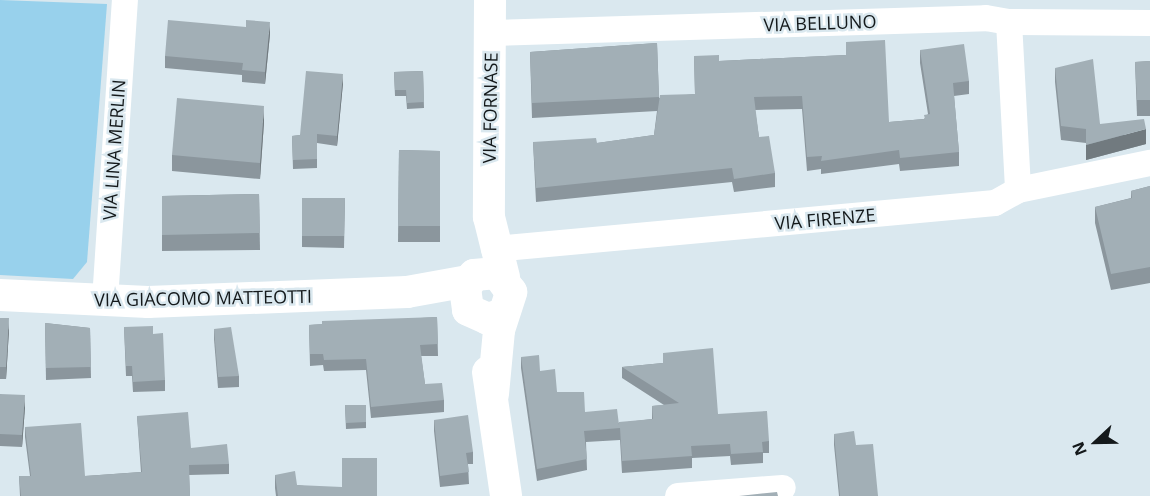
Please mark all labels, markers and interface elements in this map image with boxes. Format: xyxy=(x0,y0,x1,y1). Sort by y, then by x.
street label: VIA BELLUNO xyxy=(763,10,877,36)
street label: VIA FORNASE xyxy=(478,52,502,164)
street label: VIA LINA MERLIN xyxy=(98,79,130,221)
street label: VIA FIRENZE xyxy=(774,204,876,234)
street label: VIA GIACOMO MATTEOTTI xyxy=(94,285,312,311)
north arrow xyxy=(1066,412,1126,472)
text: N xyxy=(1067,439,1092,459)

